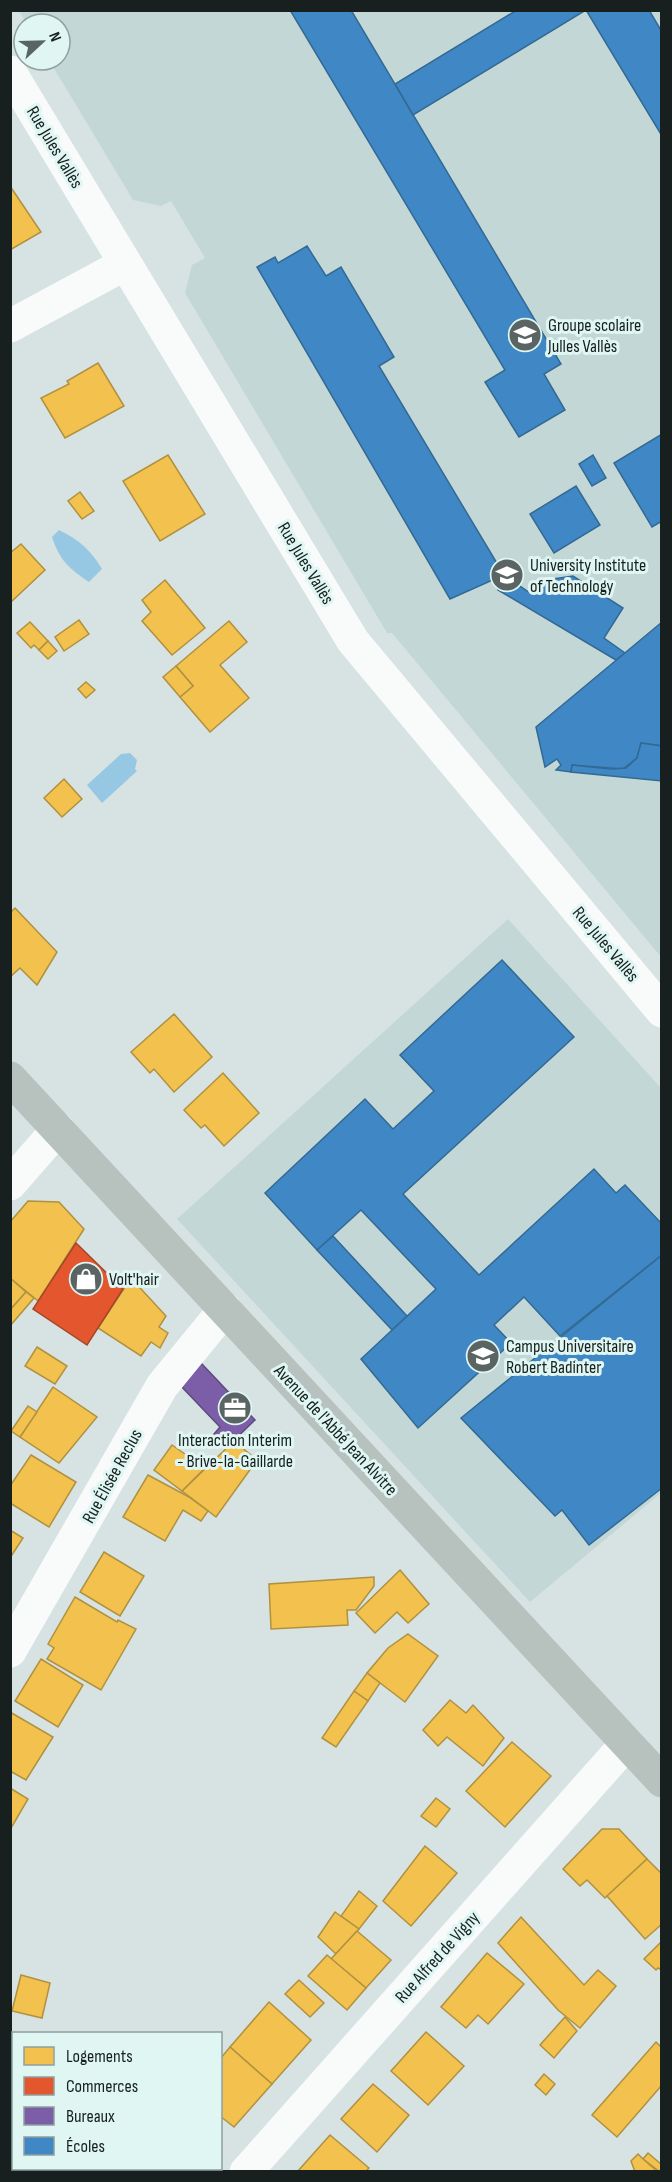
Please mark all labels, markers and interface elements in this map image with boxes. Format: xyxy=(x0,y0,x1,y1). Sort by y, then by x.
north arrow xyxy=(12,12,72,72)
text: N xyxy=(44,29,65,44)
street label: Rue Jules Vallès xyxy=(22,102,87,192)
place label: Groupe scolaire Julles Vallès xyxy=(547,315,641,357)
school or university icon: Groupe scolaire Julles Vallès xyxy=(507,317,543,353)
street label: Rue Jules Vallès xyxy=(273,518,338,608)
place label: University Institute of Technology xyxy=(530,555,646,597)
school or university icon: University Institute of Technology xyxy=(489,557,525,593)
street label: Rue Jules Vallès xyxy=(568,902,643,986)
shop icon: Volt'hair xyxy=(68,1261,104,1297)
place label: Volt'hair xyxy=(109,1269,159,1290)
place label: Campus Universitaire Robert Badinter xyxy=(506,1336,634,1378)
school or university icon: Campus Universitaire Robert Badinter xyxy=(465,1338,501,1374)
street label: Avenue de l'Abbé Jean Alvitre xyxy=(269,1360,402,1500)
office icon: Interaction Interim - Brive-la-Gaillarde xyxy=(217,1390,253,1426)
street label: Rue Élisée Reclus xyxy=(78,1426,147,1527)
place label: Interaction Interim - Brive-la-Gaillarde xyxy=(177,1430,293,1472)
street label: Rue Alfred de Vigny xyxy=(391,1907,484,2007)
legend xyxy=(12,2032,222,2170)
text: Logements xyxy=(66,2046,133,2067)
text: Commerces xyxy=(66,2076,138,2097)
text: Bureaux xyxy=(66,2106,115,2127)
text: Écoles xyxy=(66,2136,105,2157)

